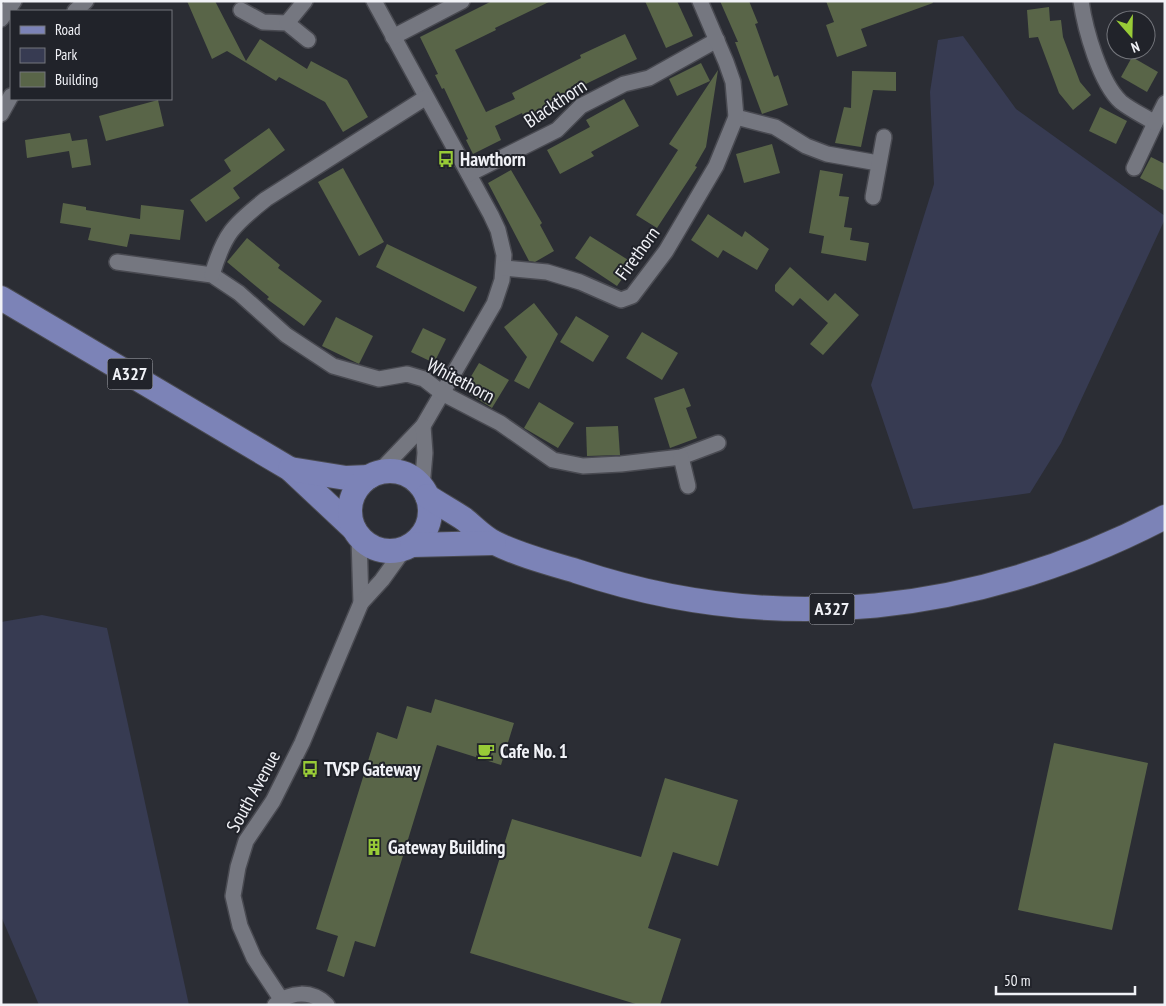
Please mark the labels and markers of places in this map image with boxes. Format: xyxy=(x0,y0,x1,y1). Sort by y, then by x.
place label: Hawthorn xyxy=(460,147,526,171)
bus stop icon: Hawthorn xyxy=(436,149,456,169)
place label: Cafe No. 1 xyxy=(500,739,568,763)
cafe icon: Cafe No. 1 xyxy=(476,741,496,761)
place label: TVSP Gateway xyxy=(324,757,421,781)
bus stop icon: TVSP Gateway xyxy=(300,759,320,779)
place label: Gateway Building xyxy=(388,835,506,859)
building icon: Gateway Building xyxy=(364,837,384,857)

